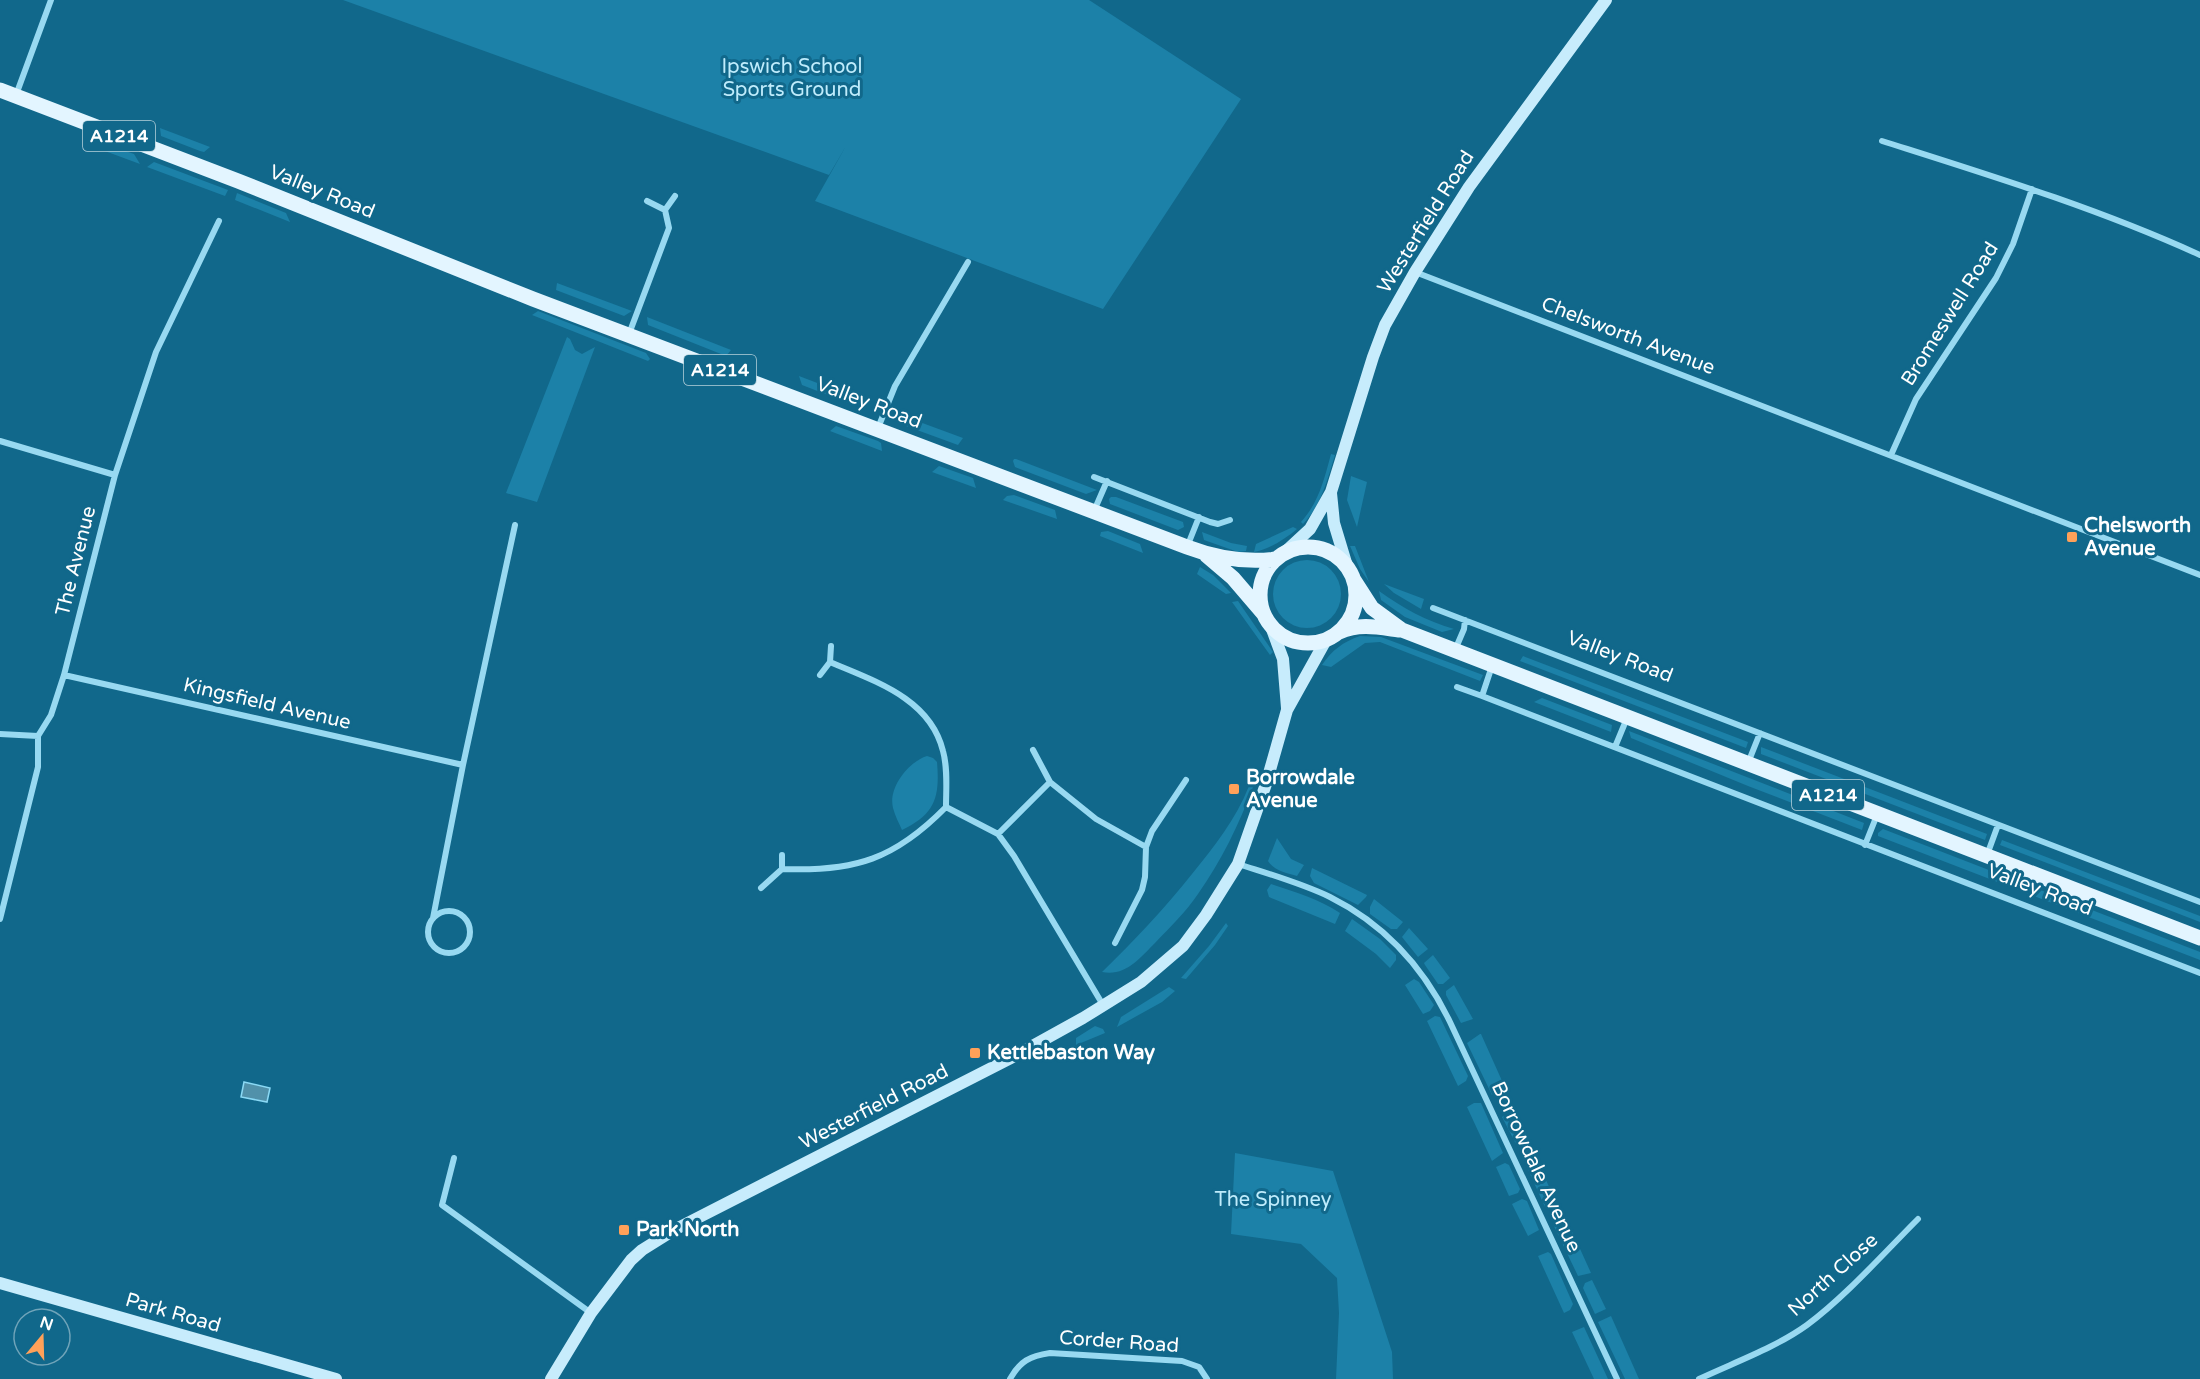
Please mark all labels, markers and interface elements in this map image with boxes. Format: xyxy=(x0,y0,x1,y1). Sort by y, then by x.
park label: Ipswich School Sports Ground xyxy=(722,55,862,102)
road number: A1214 xyxy=(83,121,155,151)
street label: Westerfield Road xyxy=(1372,146,1480,298)
street label: Valley Road xyxy=(266,160,378,224)
street label: Bromeswell Road xyxy=(1896,238,2004,390)
street label: Chelsworth Avenue xyxy=(1538,292,1718,380)
road number: A1214 xyxy=(684,355,756,385)
street label: Valley Road xyxy=(813,372,925,434)
street label: The Avenue xyxy=(51,504,101,618)
place label: Chelsworth Avenue xyxy=(2084,514,2191,561)
marker: Chelsworth Avenue xyxy=(2065,530,2079,544)
street label: Valley Road xyxy=(1564,626,1676,688)
street label: Kingsfield Avenue xyxy=(181,673,353,735)
place label: Borrowdale Avenue xyxy=(1246,766,1355,813)
road number: A1214 xyxy=(1792,780,1864,810)
marker: Borrowdale Avenue xyxy=(1227,782,1241,796)
street label: Valley Road xyxy=(1984,859,2096,921)
place label: Kettlebaston Way xyxy=(987,1041,1155,1065)
marker: Kettlebaston Way xyxy=(968,1046,982,1060)
street label: Westerfield Road xyxy=(796,1059,952,1155)
street label: Borrowdale Avenue xyxy=(1486,1078,1586,1256)
park label: The Spinney xyxy=(1215,1188,1332,1212)
place label: Park North xyxy=(636,1218,739,1242)
marker: Park North xyxy=(617,1223,631,1237)
street label: North Close xyxy=(1783,1228,1883,1322)
street label: Park Road xyxy=(123,1288,223,1338)
north arrow xyxy=(12,1307,72,1367)
text: N xyxy=(37,1312,56,1335)
street label: Corder Road xyxy=(1058,1326,1180,1358)

